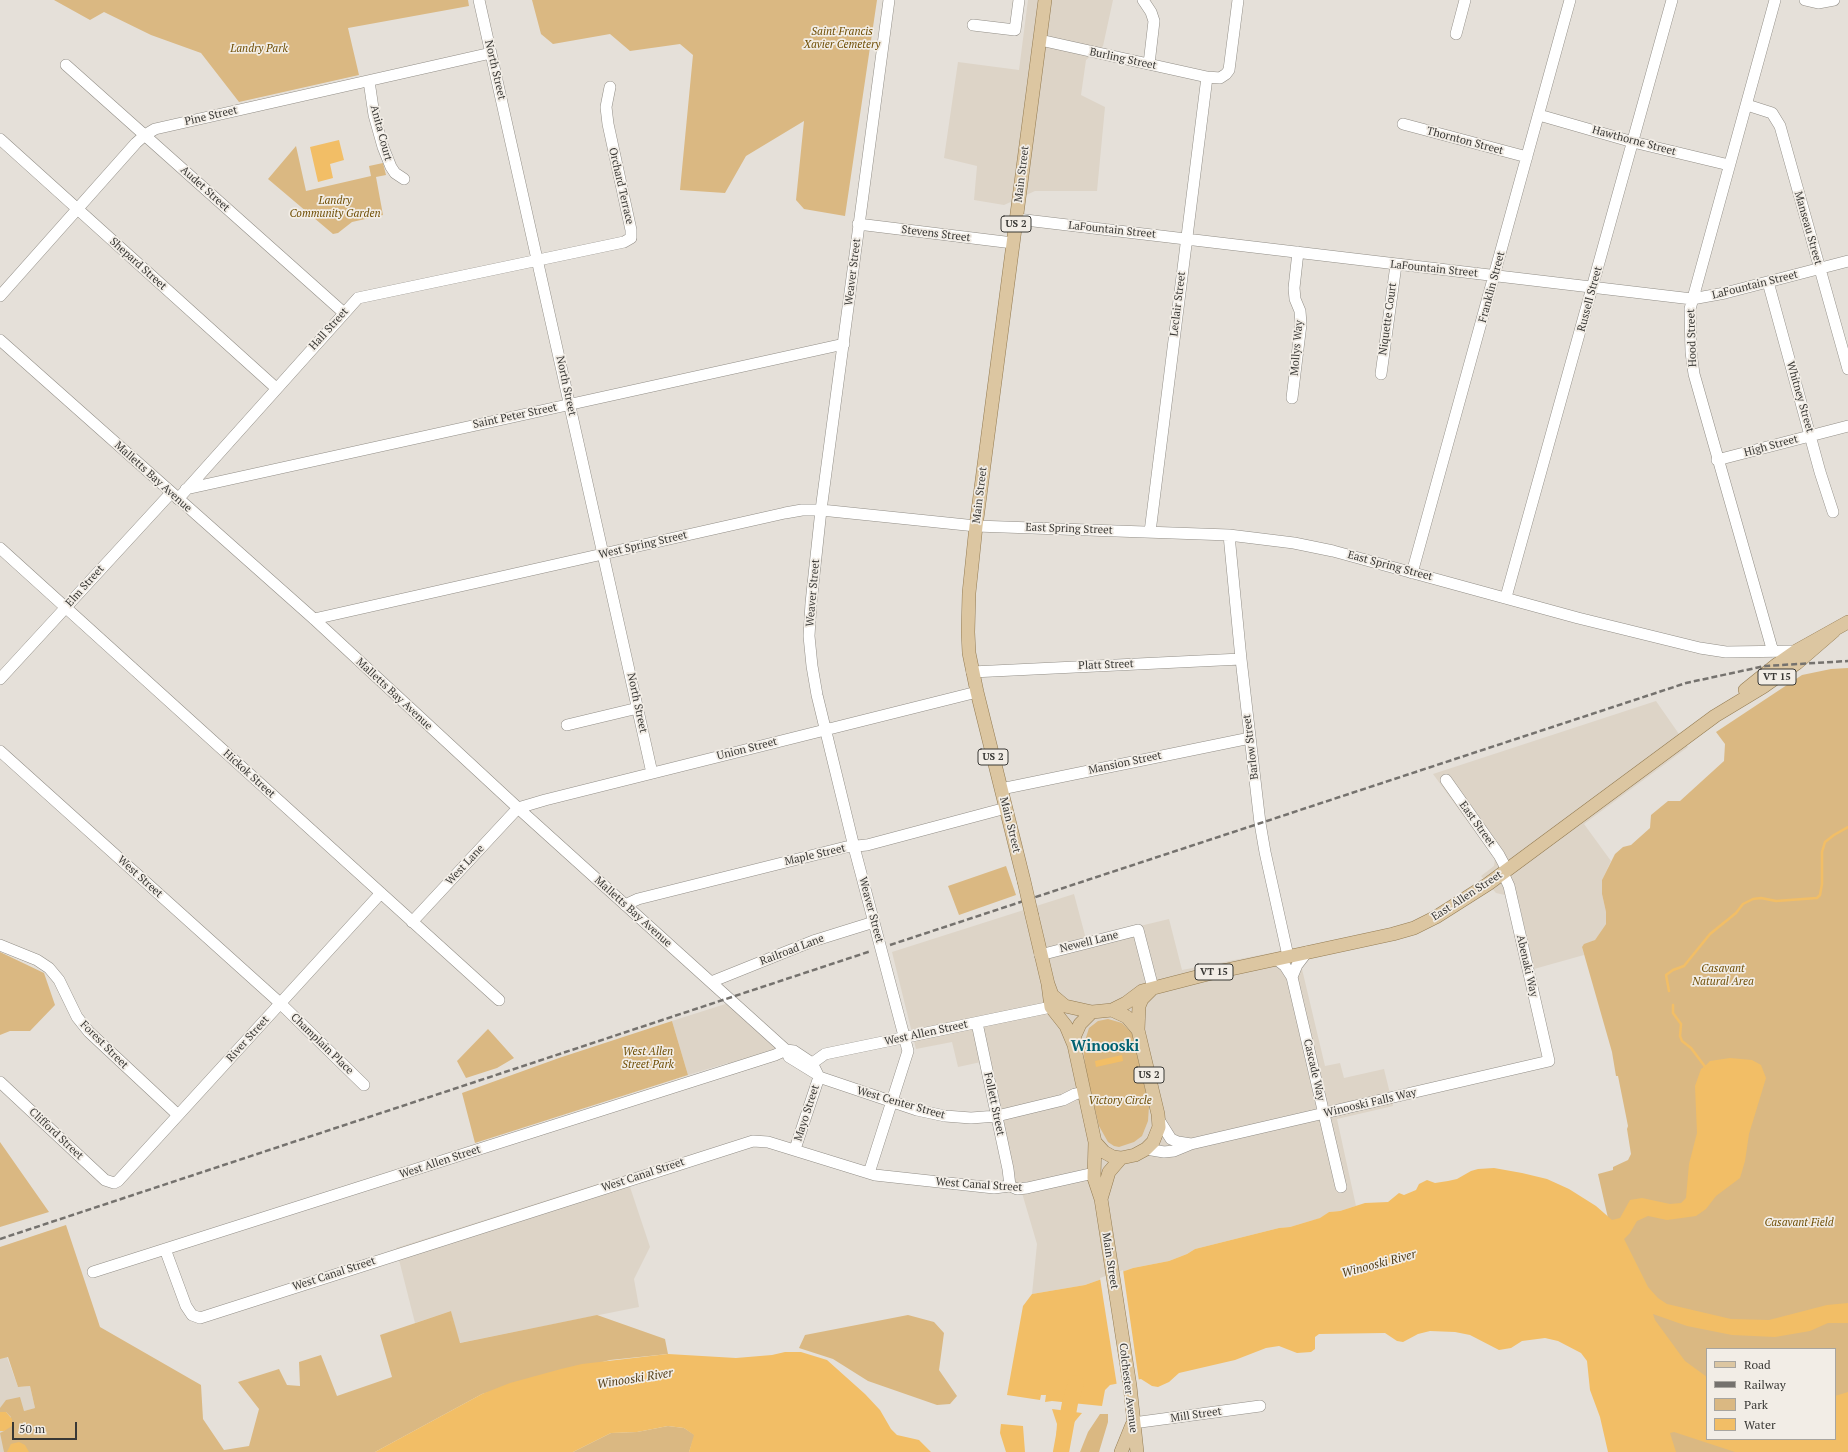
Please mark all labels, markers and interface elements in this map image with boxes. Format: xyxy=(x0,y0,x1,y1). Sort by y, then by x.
park label: Saint Francis Xavier Cemetery xyxy=(804,25,880,51)
street label: North Street xyxy=(482,39,508,101)
park label: Landry Park xyxy=(230,42,288,56)
street label: Burling Street xyxy=(1088,45,1158,73)
street label: Pine Street xyxy=(183,104,239,128)
street label: Anita Court xyxy=(367,104,395,162)
street label: Hawthorne Street xyxy=(1591,123,1677,159)
street label: Thornton Street xyxy=(1425,124,1505,158)
street label: Main Street xyxy=(1012,145,1032,203)
street label: Orchard Terrace xyxy=(606,146,636,226)
street label: Audet Street xyxy=(178,163,232,215)
street label: Manseau Street xyxy=(1791,190,1825,266)
park label: Landry Community Garden xyxy=(289,194,381,220)
road number: US 2 xyxy=(1001,216,1031,232)
street label: LaFountain Street xyxy=(1068,219,1156,241)
street label: Stevens Street xyxy=(901,223,971,245)
street label: Shepard Street xyxy=(107,235,169,293)
street label: Weaver Street xyxy=(842,238,864,306)
street label: Franklin Street xyxy=(1476,250,1508,324)
street label: LaFountain Street xyxy=(1390,258,1478,280)
street label: Russell Street xyxy=(1575,265,1605,333)
street label: LaFountain Street xyxy=(1711,268,1799,302)
street label: Leclair Street xyxy=(1167,271,1189,337)
street label: Niquette Court xyxy=(1376,282,1400,356)
street label: Hall Street xyxy=(307,305,351,353)
street label: Hood Street xyxy=(1684,309,1700,367)
street label: Mollys Way xyxy=(1288,320,1306,376)
street label: North Street xyxy=(553,355,579,417)
street label: Whitney Street xyxy=(1784,360,1816,434)
street label: Saint Peter Street xyxy=(472,401,558,431)
street label: High Street xyxy=(1742,432,1800,460)
street label: Malletts Bay Avenue xyxy=(112,439,194,515)
street label: Main Street xyxy=(970,466,990,524)
street label: East Spring Street xyxy=(1025,521,1113,537)
street label: West Spring Street xyxy=(597,528,689,562)
street label: East Spring Street xyxy=(1346,548,1434,584)
street label: Weaver Street xyxy=(803,559,823,627)
street label: Elm Street xyxy=(63,563,107,609)
street label: Malletts Bay Avenue xyxy=(353,655,435,733)
street label: Platt Street xyxy=(1078,657,1134,673)
road number: VT 15 xyxy=(1758,669,1796,685)
street label: North Street xyxy=(624,672,650,734)
street label: Barlow Street xyxy=(1240,714,1262,780)
street label: Union Street xyxy=(715,735,779,763)
street label: Hickok Street xyxy=(220,747,278,801)
road number: US 2 xyxy=(978,749,1008,765)
street label: Mansion Street xyxy=(1087,749,1163,777)
street label: Main Street xyxy=(997,796,1023,854)
street label: East Street xyxy=(1456,799,1498,849)
street label: West Lane xyxy=(443,842,487,888)
street label: Maple Street xyxy=(783,842,847,868)
street label: West Street xyxy=(115,853,165,901)
street label: East Allen Street xyxy=(1429,868,1505,924)
street label: Malletts Bay Avenue xyxy=(592,874,674,950)
street label: Weaver Street xyxy=(856,876,886,944)
street label: Newell Lane xyxy=(1058,928,1120,956)
street label: Railroad Lane xyxy=(758,932,826,968)
street label: Abenaki Way xyxy=(1513,934,1541,998)
park label: Casavant Natural Area xyxy=(1692,962,1754,988)
road number: VT 15 xyxy=(1195,964,1233,980)
street label: Champlain Place xyxy=(288,1011,356,1077)
street label: River Street xyxy=(224,1013,272,1065)
street label: Forest Street xyxy=(77,1018,131,1072)
street label: West Allen Street xyxy=(883,1018,969,1048)
district label: Winooski xyxy=(1071,1038,1139,1056)
street label: Cascade Way xyxy=(1300,1038,1328,1102)
park label: West Allen Street Park xyxy=(622,1045,674,1071)
road number: US 2 xyxy=(1134,1067,1164,1083)
street label: Follett Street xyxy=(981,1071,1007,1137)
street label: Mayo Street xyxy=(792,1083,822,1143)
street label: West Center Street xyxy=(855,1084,947,1122)
street label: Winooski Falls Way xyxy=(1322,1086,1418,1120)
park label: Victory Circle xyxy=(1088,1094,1152,1108)
street label: Clifford Street xyxy=(26,1105,86,1163)
street label: West Allen Street xyxy=(398,1143,482,1181)
street label: West Canal Street xyxy=(600,1155,686,1195)
street label: West Canal Street xyxy=(935,1175,1023,1195)
park label: Casavant Field xyxy=(1764,1216,1834,1230)
street label: Main Street xyxy=(1099,1232,1121,1290)
water label: Winooski River xyxy=(1340,1247,1418,1281)
street label: West Canal Street xyxy=(291,1254,377,1294)
street label: Colchester Avenue xyxy=(1116,1342,1140,1434)
legend xyxy=(1706,1348,1836,1440)
text: Road xyxy=(1744,1357,1771,1372)
water label: Winooski River xyxy=(596,1366,674,1392)
text: Railway xyxy=(1744,1377,1786,1392)
text: Park xyxy=(1744,1397,1768,1412)
street label: Mill Street xyxy=(1170,1405,1222,1425)
scale bar xyxy=(14,1414,79,1440)
text: Water xyxy=(1744,1417,1776,1432)
text: 50 m xyxy=(19,1421,45,1436)

